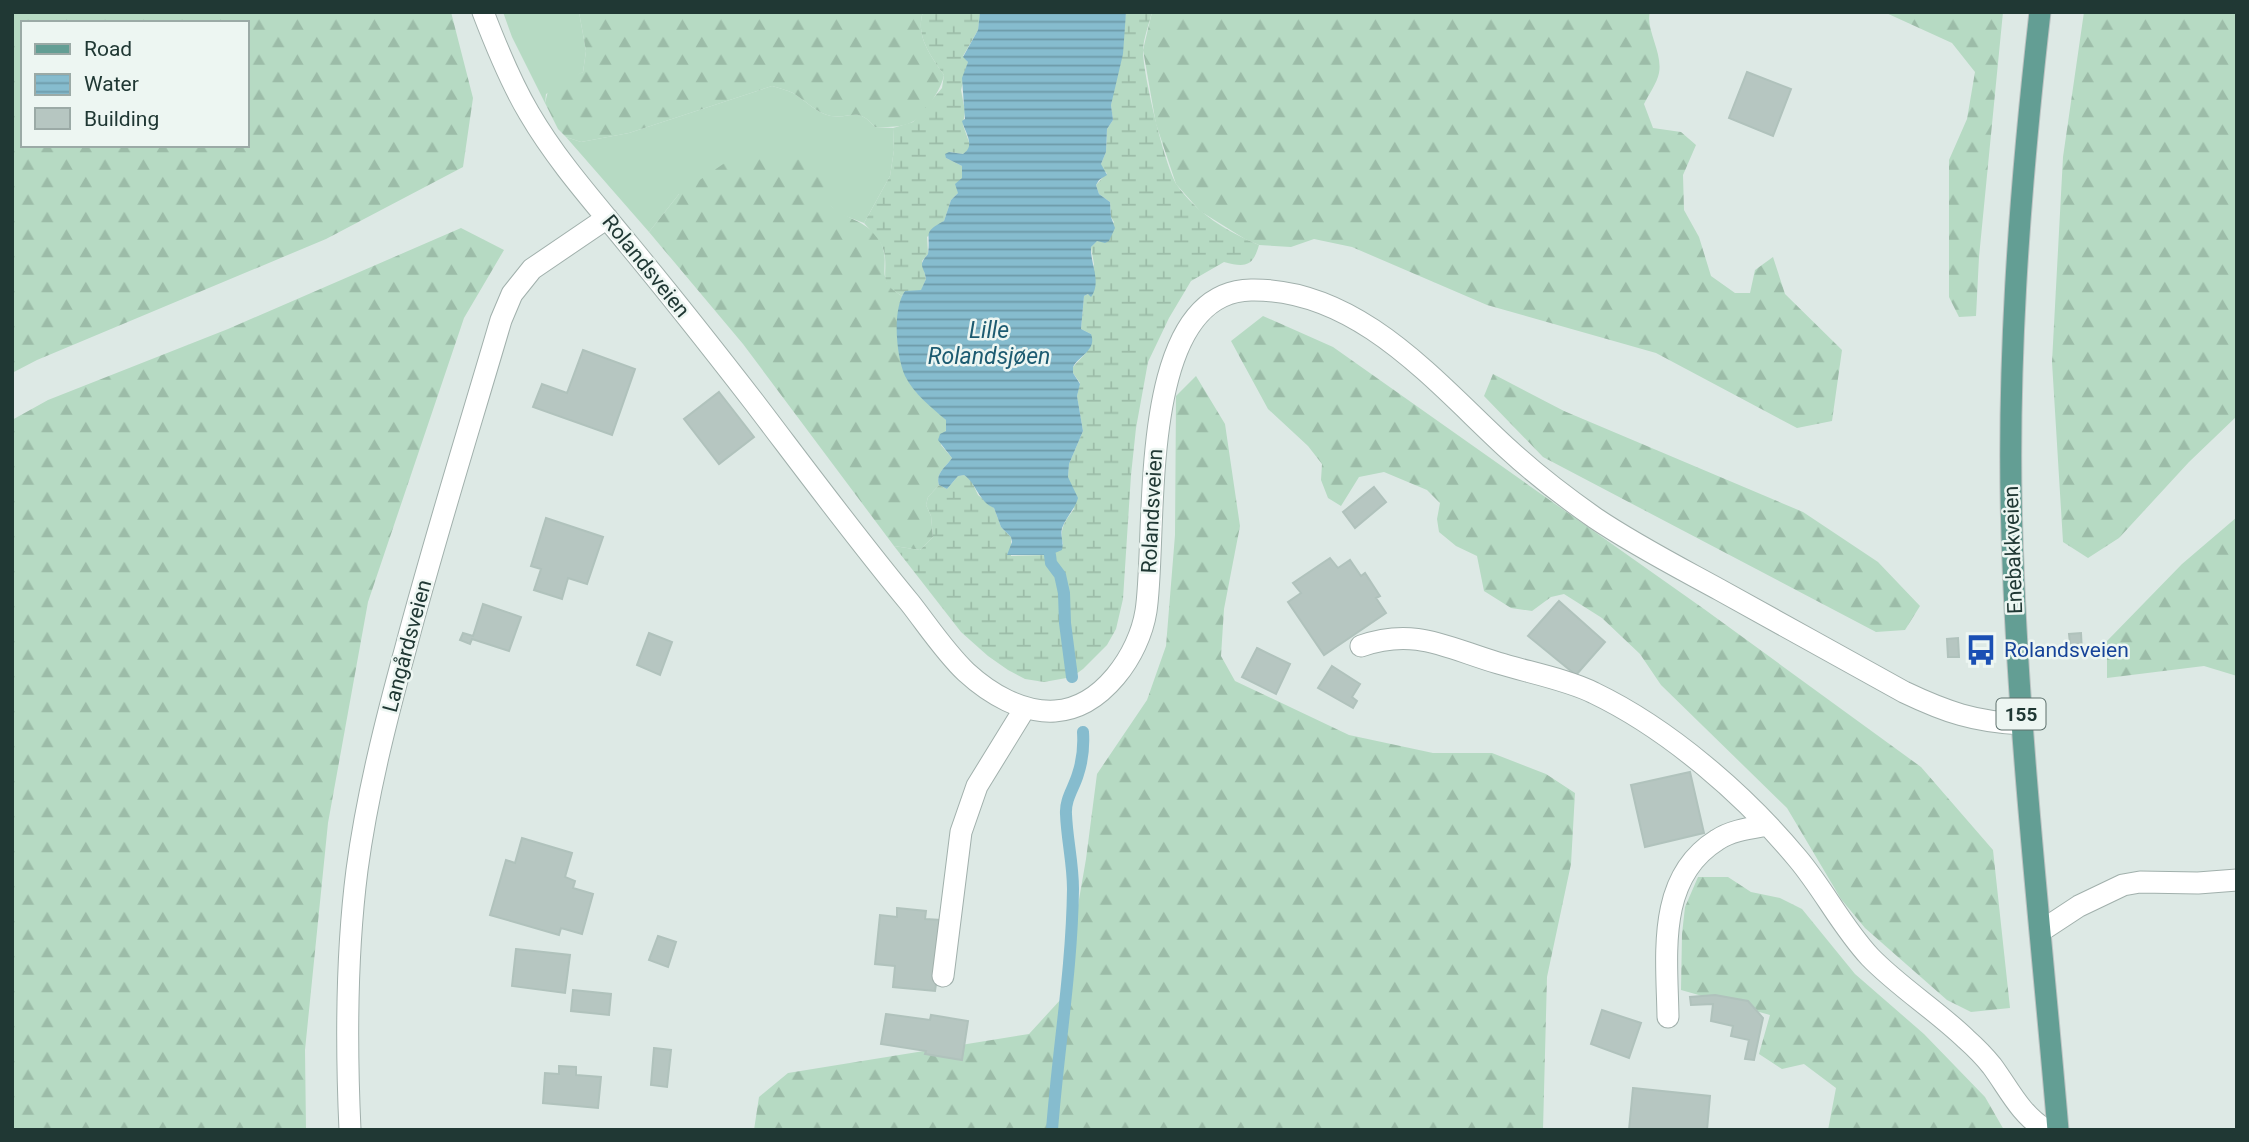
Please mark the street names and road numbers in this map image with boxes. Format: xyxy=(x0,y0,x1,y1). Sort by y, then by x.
street label: Rolandsveien xyxy=(597,210,695,322)
street label: Rolandsveien xyxy=(1137,448,1167,574)
street label: Enebakkveien xyxy=(1999,486,2027,614)
street label: Langårdsveien xyxy=(378,577,436,715)
road number: 155 xyxy=(1996,698,2046,730)

